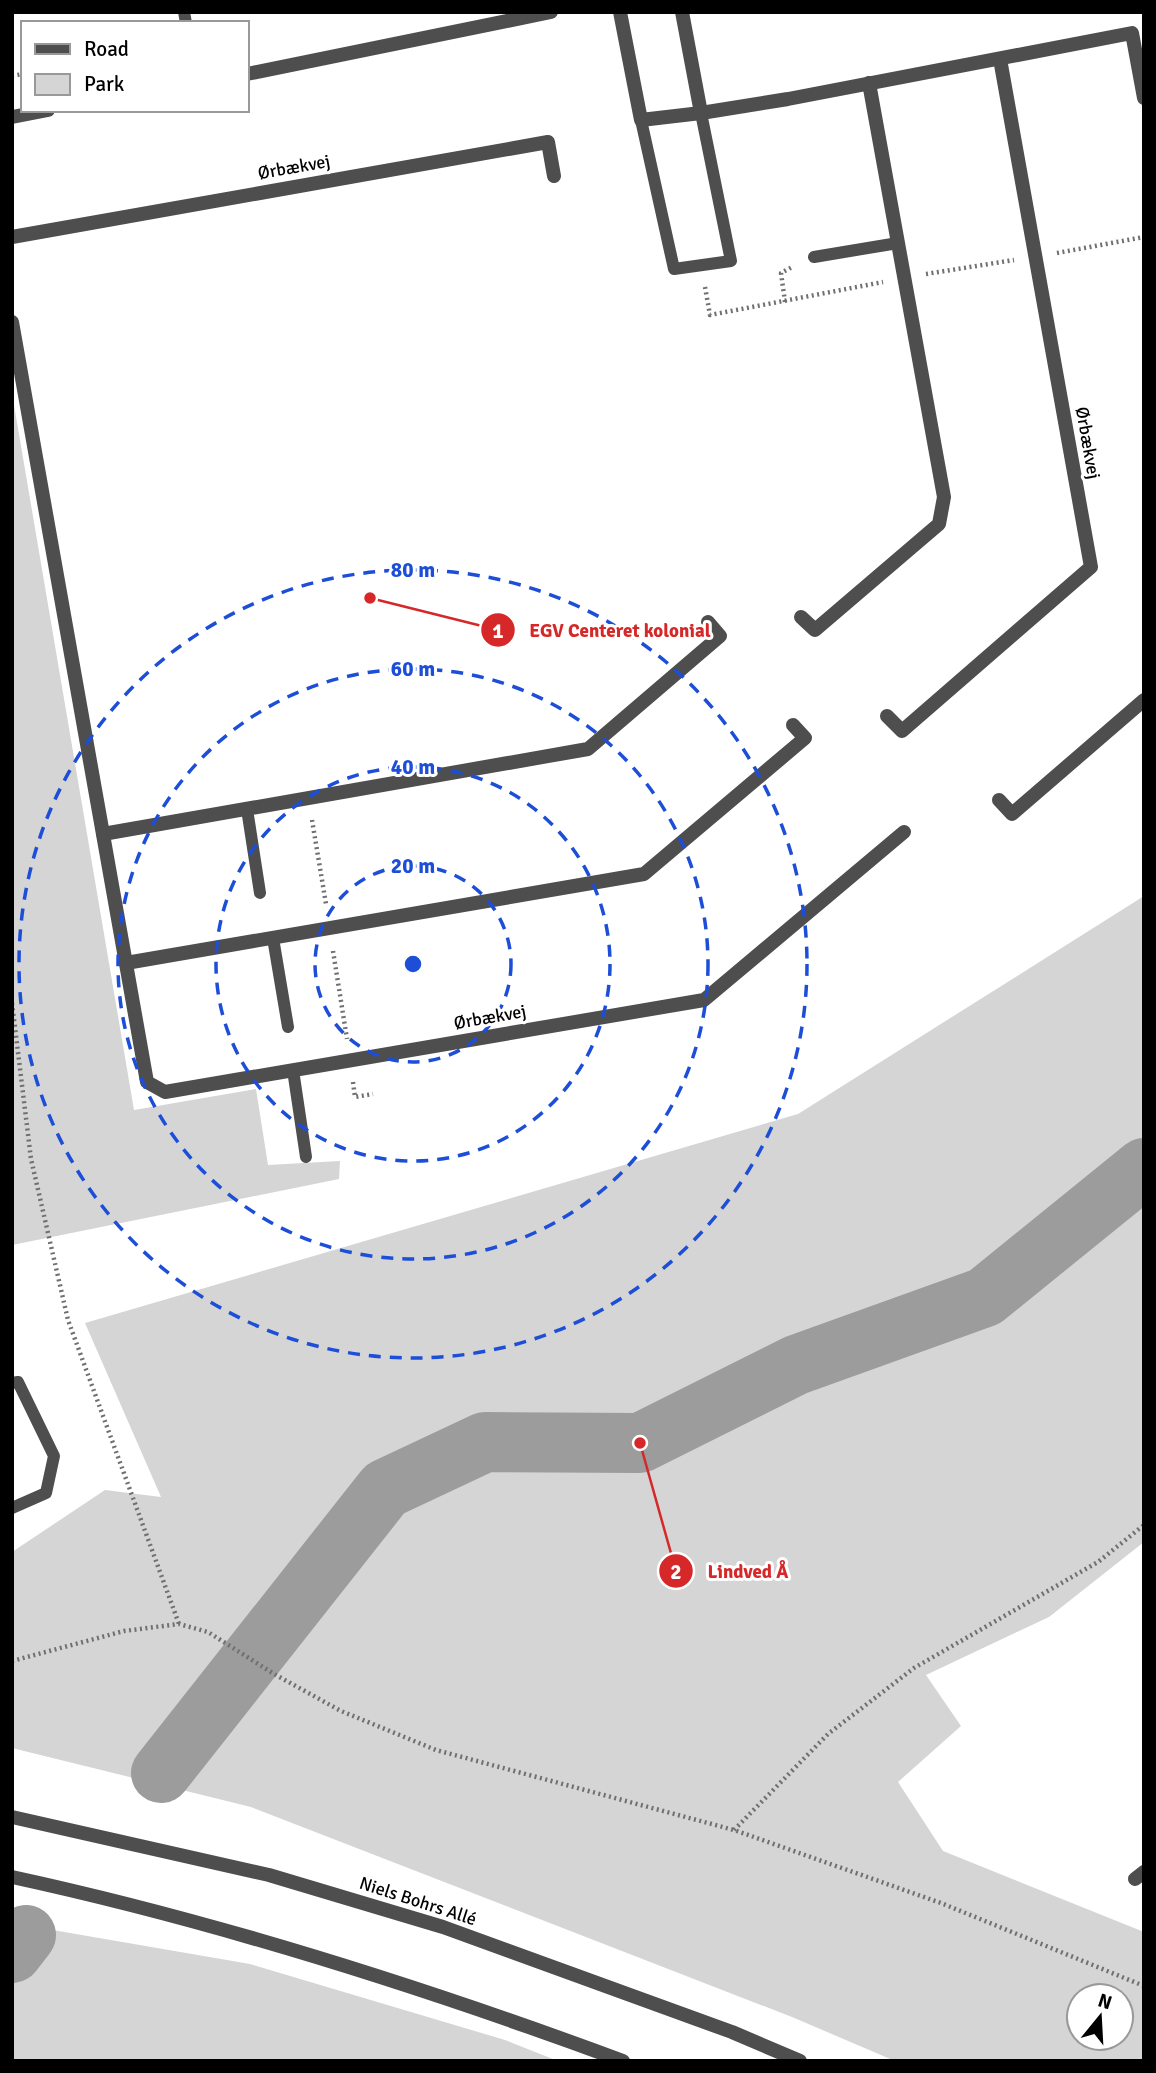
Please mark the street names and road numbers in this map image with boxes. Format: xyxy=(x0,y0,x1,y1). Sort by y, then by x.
street label: Ørbækvej xyxy=(256,150,332,184)
street label: Ørbækvej xyxy=(1071,405,1105,481)
street label: Ørbækvej xyxy=(452,1000,528,1034)
street label: Niels Bohrs Allé xyxy=(357,1872,479,1930)

